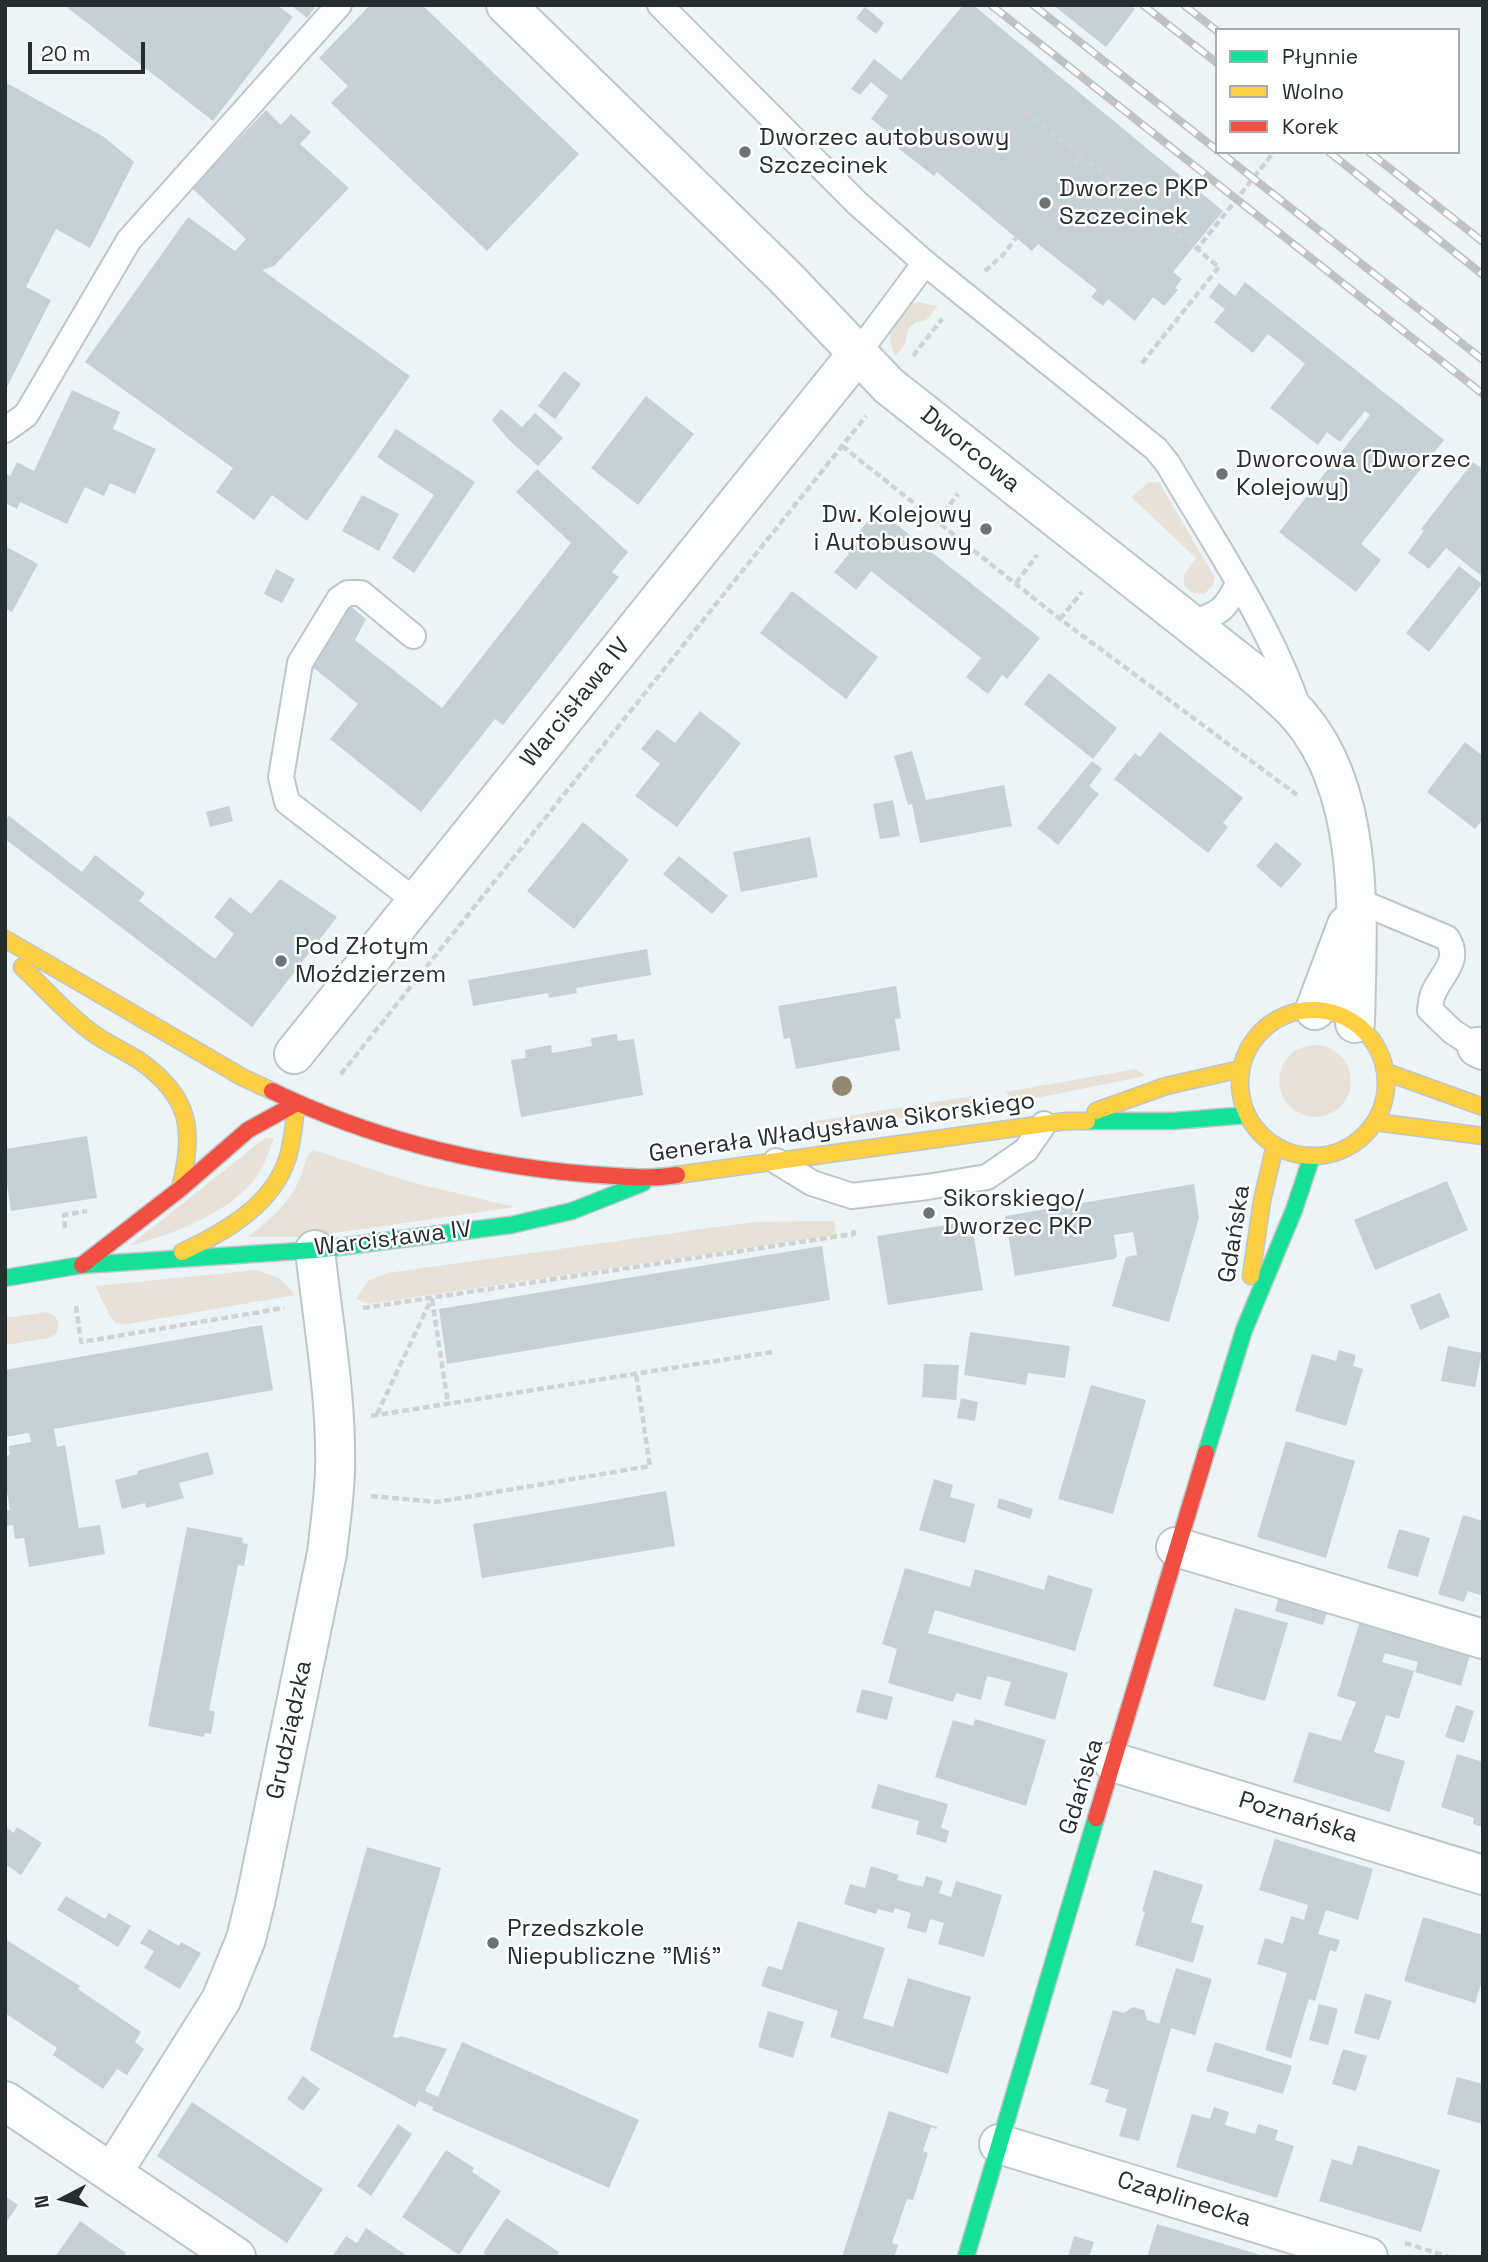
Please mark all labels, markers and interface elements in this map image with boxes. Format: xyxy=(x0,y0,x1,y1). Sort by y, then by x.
scale bar xyxy=(32,28,149,72)
legend xyxy=(1215,28,1460,154)
text: 20 m xyxy=(41,40,91,67)
text: Płynnie xyxy=(1282,43,1358,70)
text: Wolno xyxy=(1282,78,1344,105)
text: Korek xyxy=(1282,113,1339,140)
place label: Dworzec autobusowy Szczecinek xyxy=(759,124,1009,180)
marker: Dworzec autobusowy Szczecinek xyxy=(737,144,753,160)
place label: Dworzec PKP Szczecinek xyxy=(1059,175,1208,231)
marker: Dworzec PKP Szczecinek xyxy=(1037,195,1053,211)
street label: Dworcowa xyxy=(914,401,1026,499)
place label: Dworcowa (Dworzec Kolejowy) xyxy=(1236,446,1471,502)
marker: Dworcowa (Dworzec Kolejowy) xyxy=(1214,466,1230,482)
place label: Dw. Kolejowy i Autobusowy xyxy=(813,501,972,557)
marker: Dw. Kolejowy i Autobusowy xyxy=(978,521,994,537)
street label: Warcisława IV xyxy=(515,632,637,774)
place label: Pod Złotym Moździerzem xyxy=(295,933,446,989)
marker: Pod Złotym Moździerzem xyxy=(273,953,289,969)
street label: Generała Władysława Sikorskiego xyxy=(647,1087,1037,1169)
street label: Gdańska xyxy=(1213,1183,1257,1285)
place label: Sikorskiego/ Dworzec PKP xyxy=(943,1185,1092,1241)
marker: Sikorskiego/ Dworzec PKP xyxy=(921,1205,937,1221)
street label: Warcisława IV xyxy=(313,1215,473,1263)
street label: Grudziądzka xyxy=(261,1658,319,1802)
street label: Gdańska xyxy=(1054,1736,1110,1838)
street label: Poznańska xyxy=(1235,1786,1361,1850)
place label: Przedszkole Niepubliczne "Miś" xyxy=(507,1915,721,1971)
marker: Przedszkole Niepubliczne "Miś" xyxy=(485,1935,501,1951)
north arrow xyxy=(28,2164,98,2234)
street label: Czaplinecka xyxy=(1114,2166,1254,2234)
text: N xyxy=(28,2194,55,2209)

